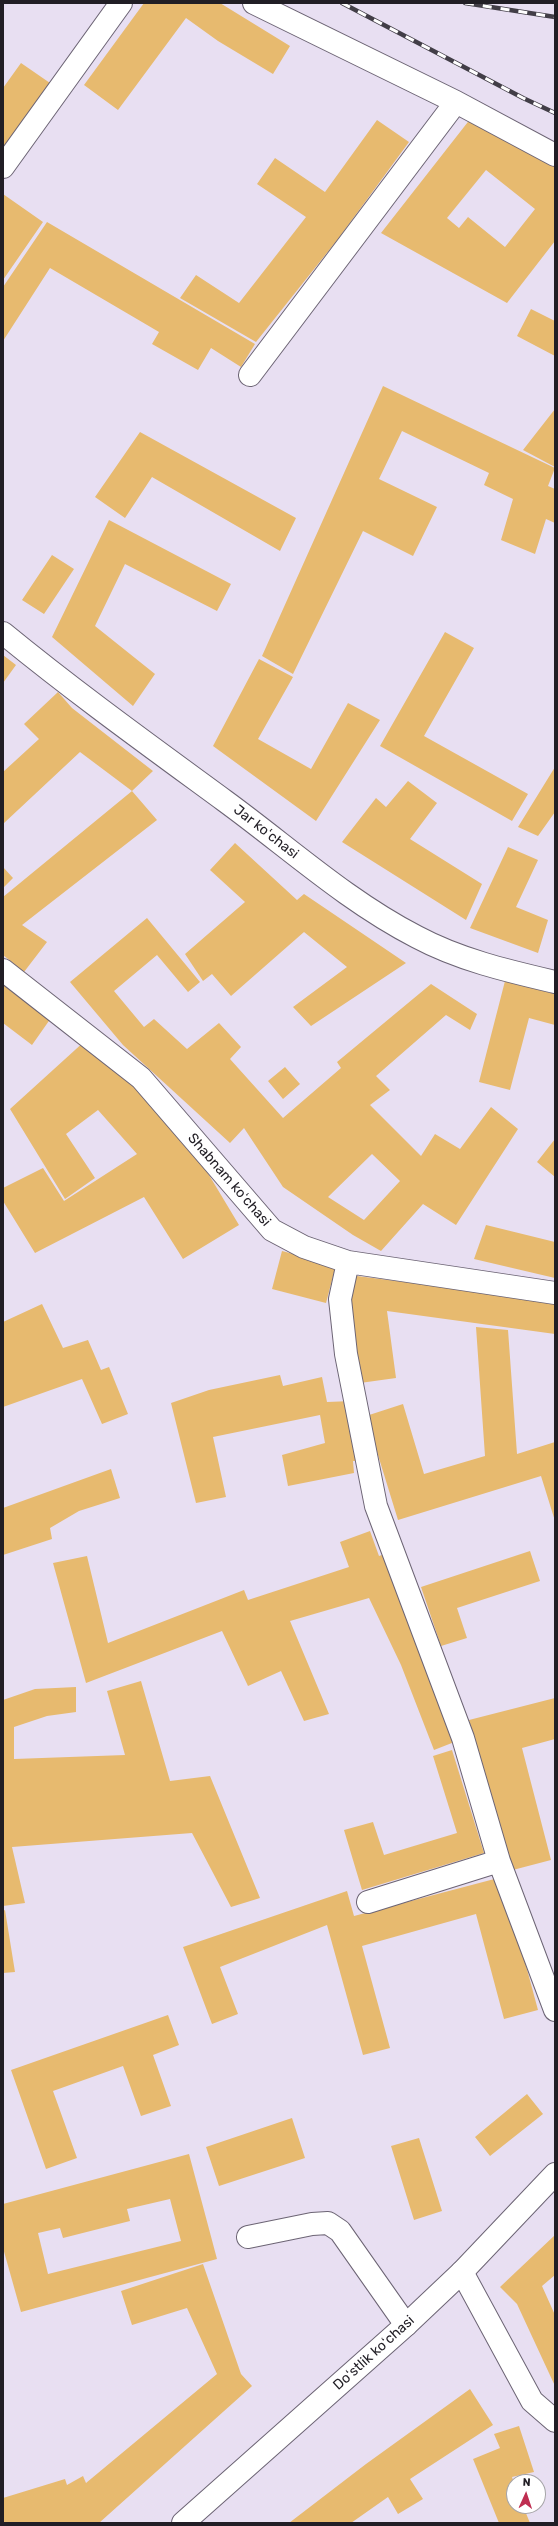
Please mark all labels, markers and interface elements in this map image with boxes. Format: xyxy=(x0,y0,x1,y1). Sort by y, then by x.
street label: Jar koʻchasi xyxy=(230,801,302,863)
street label: Shabnam koʻchasi xyxy=(184,1130,274,1230)
street label: Doʻstlik koʻchasi xyxy=(330,2312,418,2394)
north arrow xyxy=(506,2474,546,2514)
text: N xyxy=(522,2476,531,2489)

